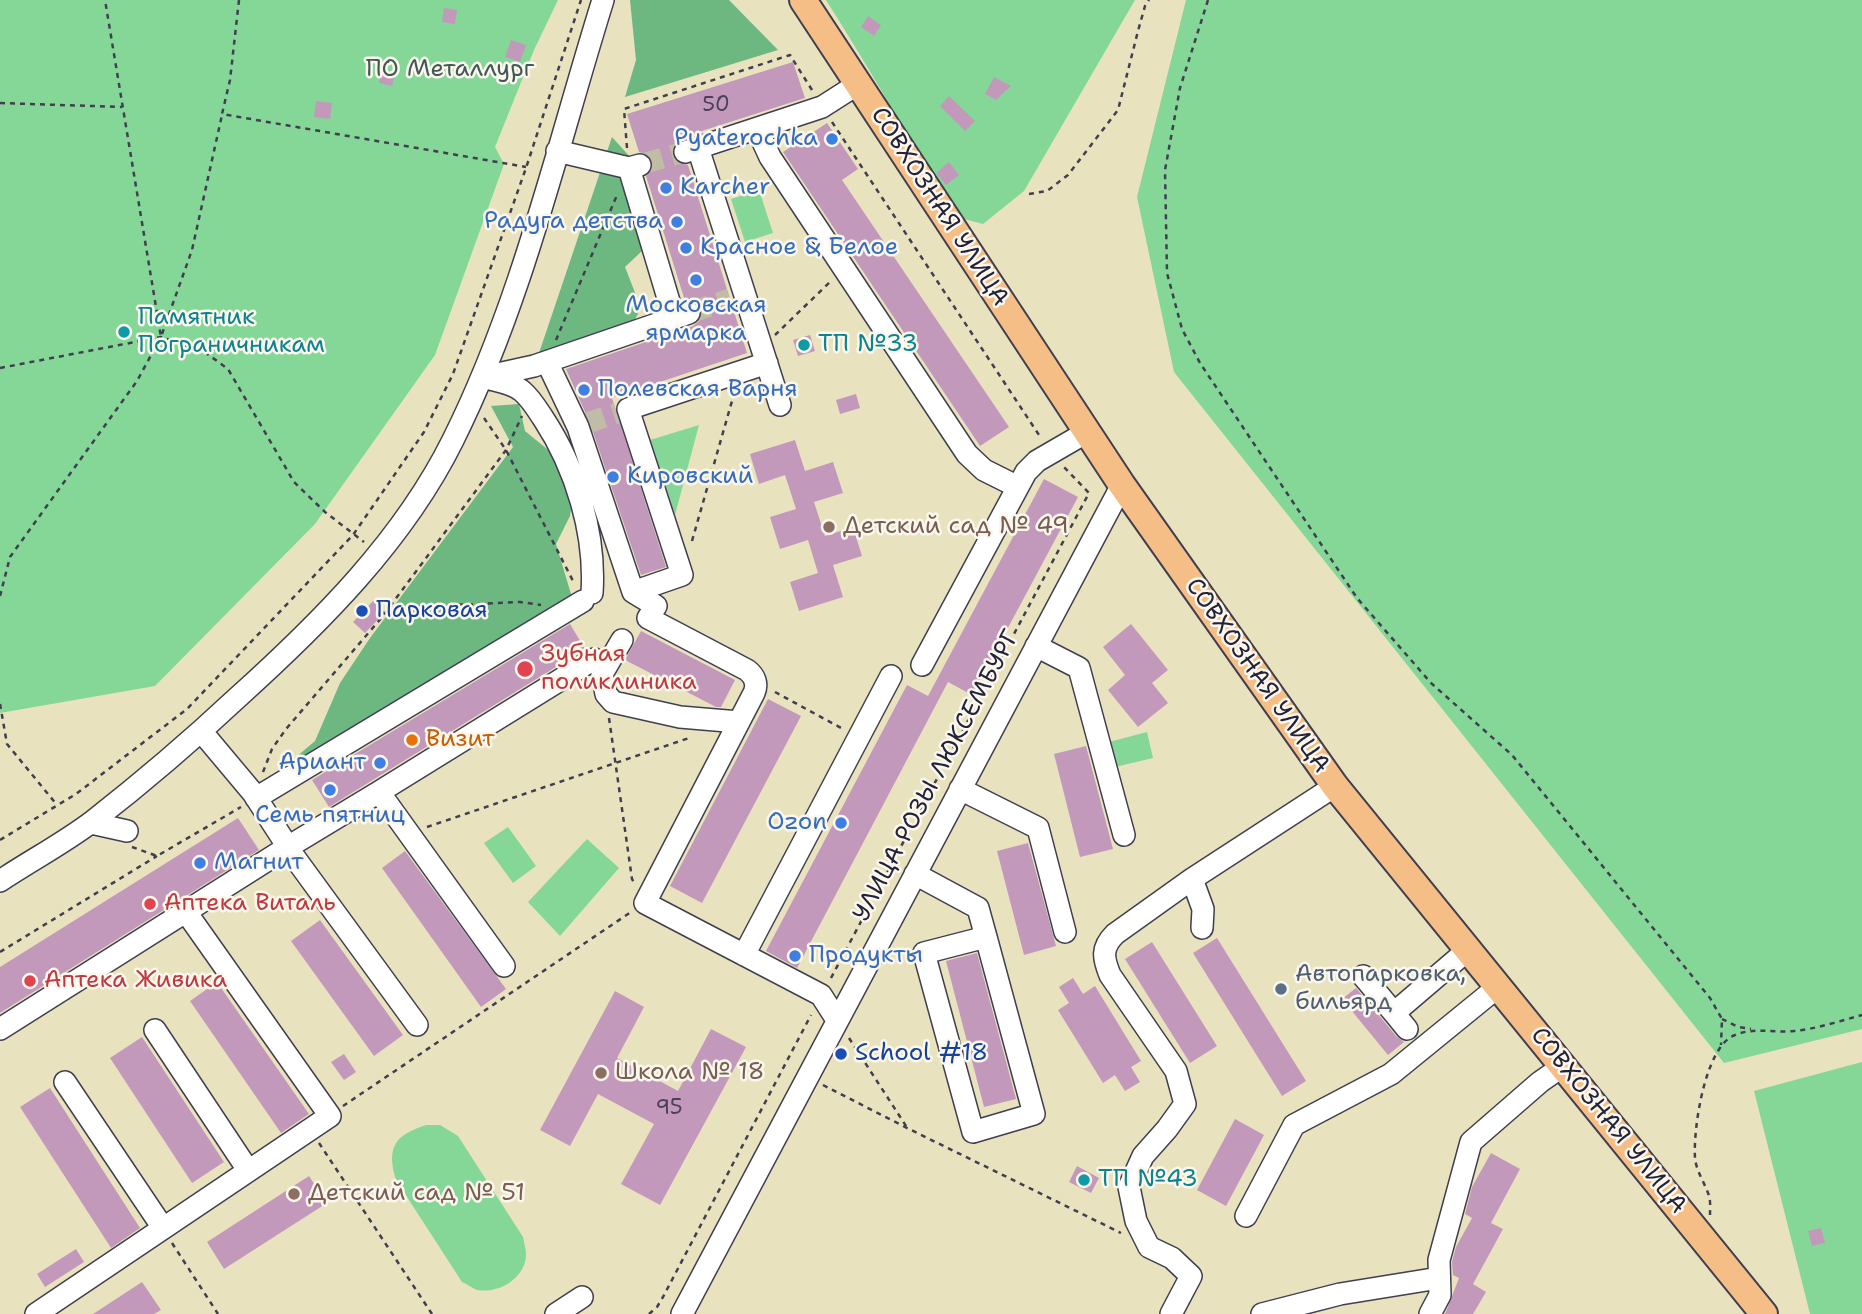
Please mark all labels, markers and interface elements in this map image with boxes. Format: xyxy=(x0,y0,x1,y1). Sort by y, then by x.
park label: ПО Металлург xyxy=(366,56,534,84)
house number: 50 xyxy=(702,93,730,119)
street label: СОВХОЗНАЯ УЛИЦА xyxy=(864,102,1014,312)
place label: Pyaterochka xyxy=(674,125,818,153)
marker: Pyaterochka xyxy=(824,131,840,147)
place label: Karcher xyxy=(680,174,770,202)
marker: Karcher xyxy=(658,180,674,196)
place label: Радуга детства xyxy=(484,208,663,236)
marker: Радуга детства xyxy=(669,214,685,230)
place label: Красное & Белое xyxy=(700,234,898,262)
marker: Красное & Белое xyxy=(678,240,694,256)
marker: Московская ярмарка xyxy=(688,272,704,288)
place label: Московская ярмарка xyxy=(625,292,767,348)
place label: Памятник Пограничникам xyxy=(138,304,325,360)
marker: Памятник Пограничникам xyxy=(116,324,132,340)
place label: ТП №33 xyxy=(818,331,918,359)
marker: ТП №33 xyxy=(796,337,812,353)
place label: Полевская Варня xyxy=(598,376,798,404)
marker: Полевская Варня xyxy=(576,382,592,398)
place label: Кировский xyxy=(627,463,753,491)
marker: Кировский xyxy=(605,469,621,485)
place label: Детский сад № 49 xyxy=(843,513,1069,541)
marker: Детский сад № 49 xyxy=(821,519,837,535)
street label: СОВХОЗНАЯ УЛИЦА xyxy=(1179,573,1335,779)
place label: Парковая xyxy=(376,597,488,625)
marker: Парковая xyxy=(354,603,370,619)
street label: УЛИЦА РОЗЫ ЛЮКСЕМБУРГ xyxy=(848,625,1026,927)
place label: Зубная поликлиника xyxy=(541,641,697,697)
marker: Зубная поликлиника xyxy=(515,659,535,679)
place label: Визит xyxy=(426,726,494,754)
marker: Визит xyxy=(404,732,420,748)
place label: Ариант xyxy=(278,749,366,777)
marker: Ариант xyxy=(372,755,388,771)
marker: Семь пятниц xyxy=(322,782,338,798)
place label: Семь пятниц xyxy=(255,802,405,830)
place label: Ozon xyxy=(767,809,827,837)
marker: Ozon xyxy=(833,815,849,831)
place label: Магнит xyxy=(214,849,303,877)
marker: Магнит xyxy=(192,855,208,871)
place label: Аптека Виталь xyxy=(164,890,336,918)
marker: Аптека Виталь xyxy=(142,896,158,912)
place label: Продукты xyxy=(809,942,923,970)
marker: Продукты xyxy=(787,948,803,964)
place label: Автопарковка, бильярд xyxy=(1295,961,1466,1017)
place label: Аптека Живика xyxy=(44,967,227,995)
marker: Аптека Живика xyxy=(22,973,38,989)
marker: Автопарковка, бильярд xyxy=(1273,981,1289,997)
street label: СОВХОЗНАЯ УЛИЦА xyxy=(1524,1022,1692,1220)
place label: School #18 xyxy=(855,1040,988,1068)
marker: School #18 xyxy=(833,1046,849,1062)
place label: Школа № 18 xyxy=(615,1059,765,1087)
marker: Школа № 18 xyxy=(593,1065,609,1081)
house number: 95 xyxy=(655,1096,683,1122)
place label: ТП №43 xyxy=(1098,1166,1198,1194)
marker: ТП №43 xyxy=(1076,1172,1092,1188)
place label: Детский сад № 51 xyxy=(308,1180,525,1208)
marker: Детский сад № 51 xyxy=(286,1186,302,1202)

